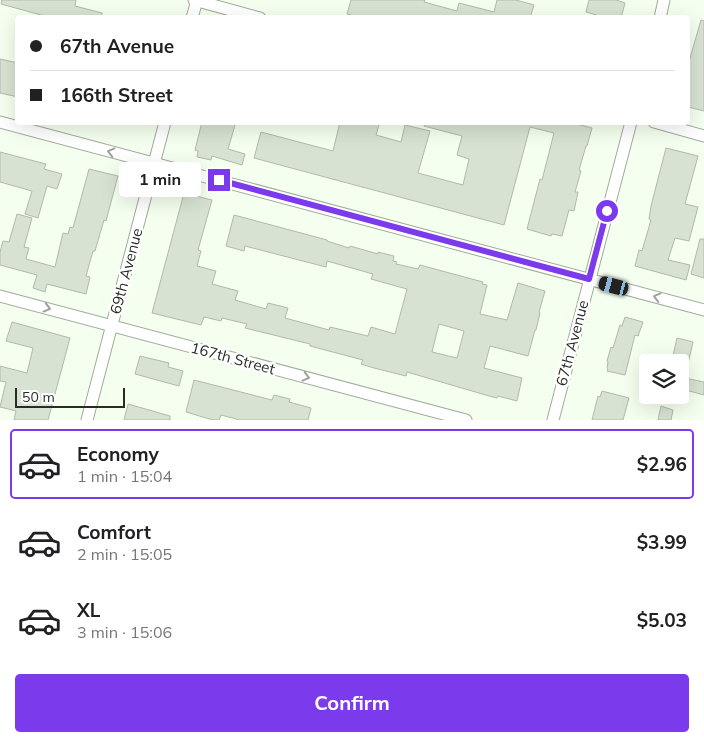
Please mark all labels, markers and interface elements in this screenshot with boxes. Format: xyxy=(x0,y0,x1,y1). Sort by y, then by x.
text: 67th Avenue xyxy=(60,34,174,58)
text: 166th Street xyxy=(60,83,173,107)
one-way arrow xyxy=(107,147,116,157)
callout: 1 min xyxy=(119,162,202,198)
text: 1 min xyxy=(139,169,181,189)
route end xyxy=(208,169,230,191)
route start xyxy=(596,200,618,222)
street label: 69th Avenue xyxy=(105,226,147,316)
car xyxy=(597,275,630,297)
one-way arrow xyxy=(652,292,661,303)
street label: 67th Avenue xyxy=(551,298,593,388)
one-way arrow xyxy=(43,303,51,313)
street label: 167th Street xyxy=(189,338,277,378)
map controls xyxy=(639,354,689,404)
button: layers xyxy=(639,354,689,404)
one-way arrow xyxy=(301,371,310,382)
scale bar xyxy=(15,384,125,408)
text: 50 m xyxy=(22,388,55,406)
icon: car xyxy=(17,442,62,487)
text: Economy xyxy=(77,442,159,466)
text: $2.96 xyxy=(637,452,687,476)
text: 1 min · 15:04 xyxy=(77,466,172,486)
icon: car xyxy=(17,520,62,565)
text: Comfort xyxy=(77,520,151,544)
text: $3.99 xyxy=(637,530,687,554)
text: 2 min · 15:05 xyxy=(77,544,172,564)
icon: car xyxy=(17,598,62,643)
text: XL xyxy=(77,598,100,622)
text: $5.03 xyxy=(637,608,687,632)
text: 3 min · 15:06 xyxy=(77,622,172,642)
button: Confirm xyxy=(15,674,689,732)

